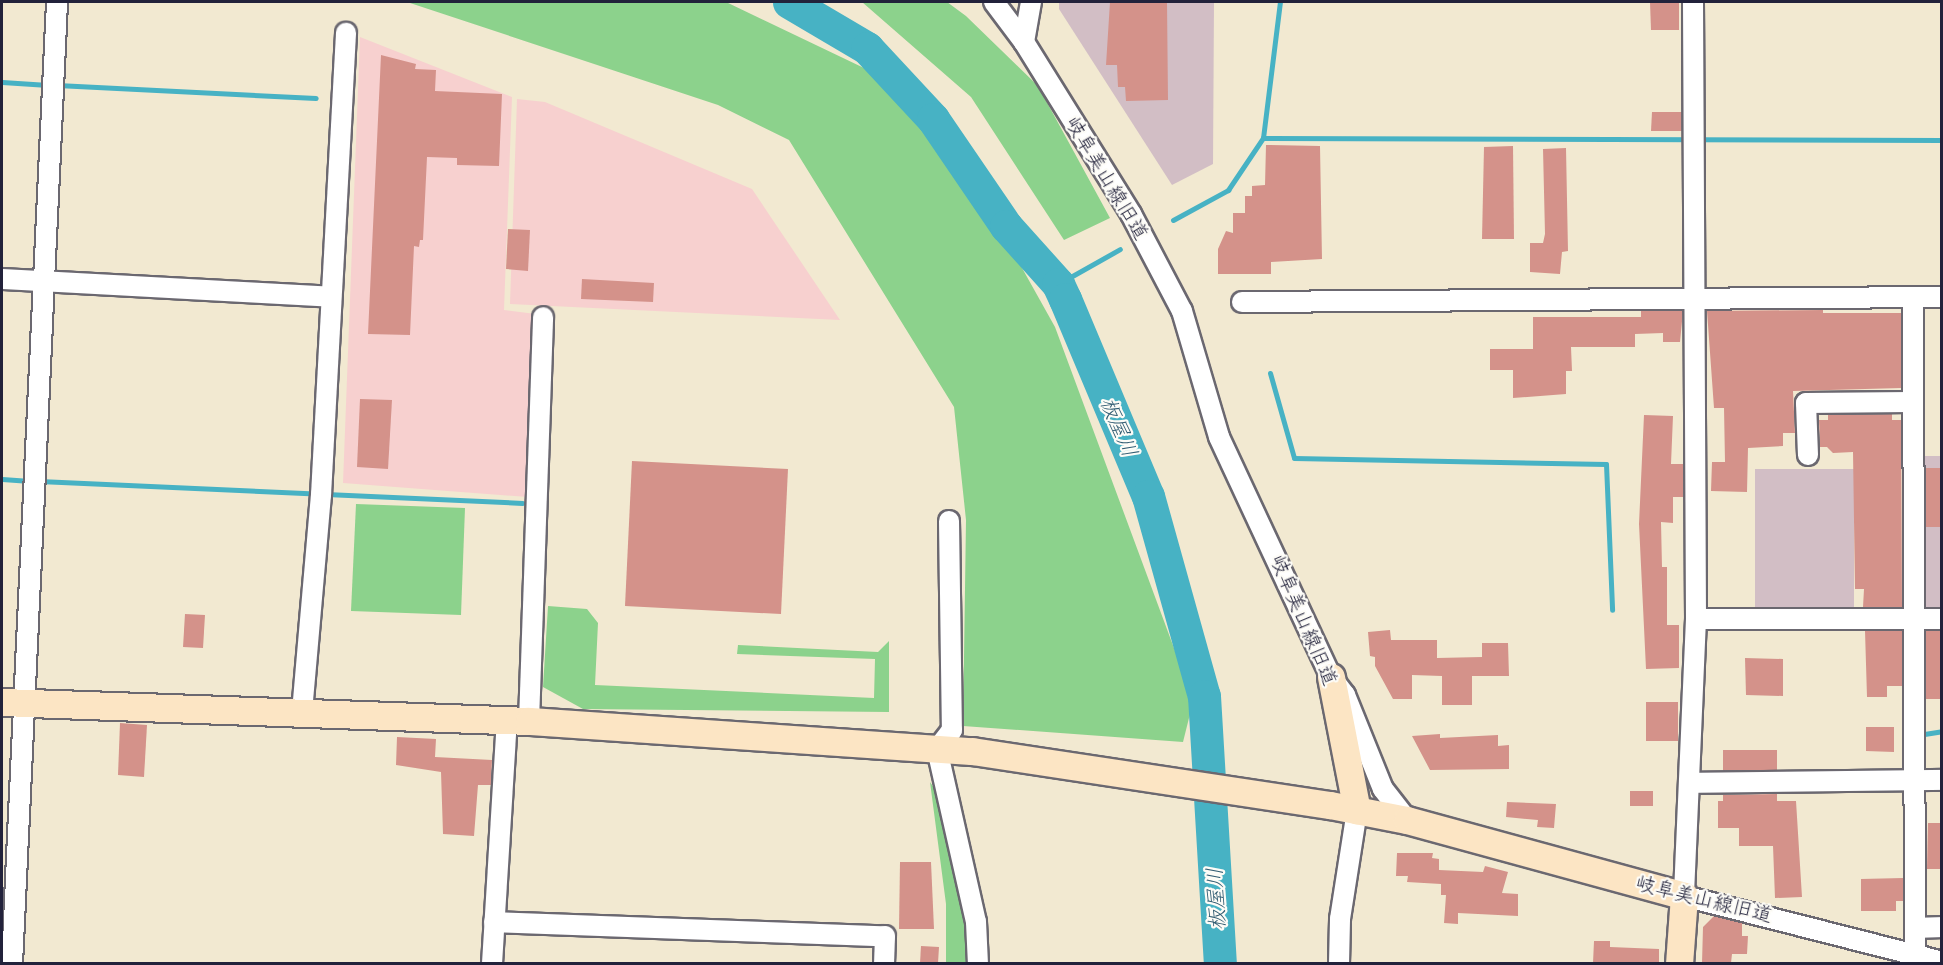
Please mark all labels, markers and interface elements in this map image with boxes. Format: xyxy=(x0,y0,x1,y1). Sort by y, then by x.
street label: 岐阜美山線旧道 xyxy=(1061,112,1153,244)
water label: 板屋川 xyxy=(1095,393,1143,461)
street label: 岐阜美山線旧道 xyxy=(1266,551,1342,689)
water label: 板屋川 xyxy=(1202,867,1230,931)
street label: 岐阜美山線旧道 xyxy=(1633,870,1775,928)

